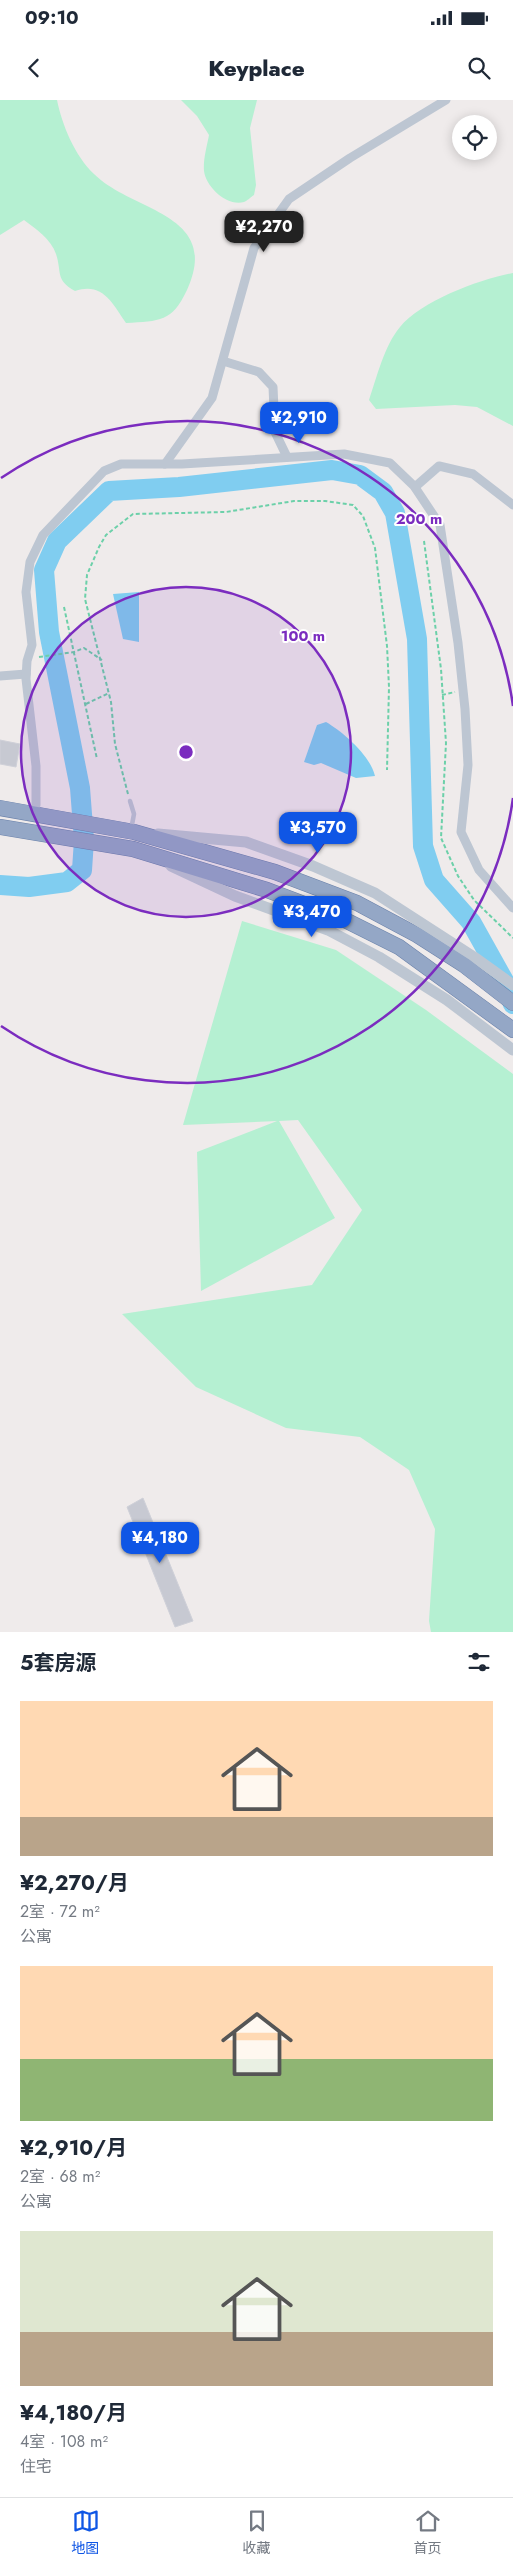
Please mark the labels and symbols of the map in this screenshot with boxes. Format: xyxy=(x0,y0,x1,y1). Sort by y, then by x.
pin: ¥2,270 xyxy=(223,210,305,253)
pin: ¥2,910 xyxy=(258,402,340,444)
text: 200 m xyxy=(396,508,442,530)
text: 100 m xyxy=(281,625,325,647)
centre of rings xyxy=(177,743,195,761)
pin: ¥3,570 xyxy=(277,812,359,854)
pin: ¥3,470 xyxy=(271,896,353,938)
pin: ¥4,180 xyxy=(119,1522,201,1564)

